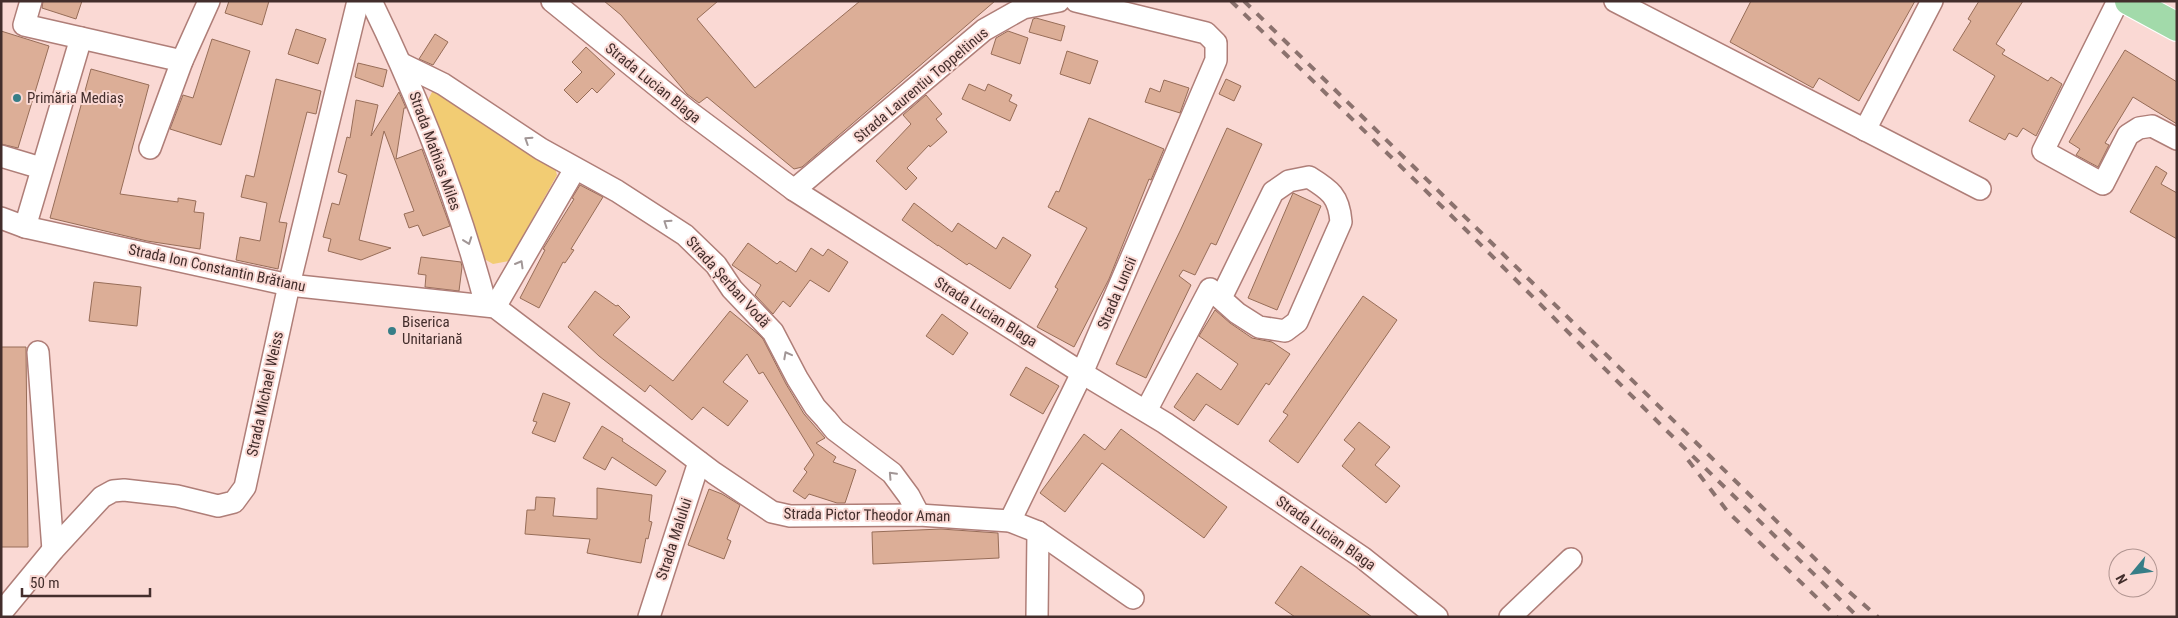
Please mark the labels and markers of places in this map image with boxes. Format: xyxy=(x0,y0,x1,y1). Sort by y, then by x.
place label: Primăria Mediaș xyxy=(27,89,124,107)
marker: Primăria Mediaș xyxy=(11,92,23,104)
place label: Biserica Unitariană xyxy=(402,313,462,348)
marker: Biserica Unitariană xyxy=(386,325,398,337)

